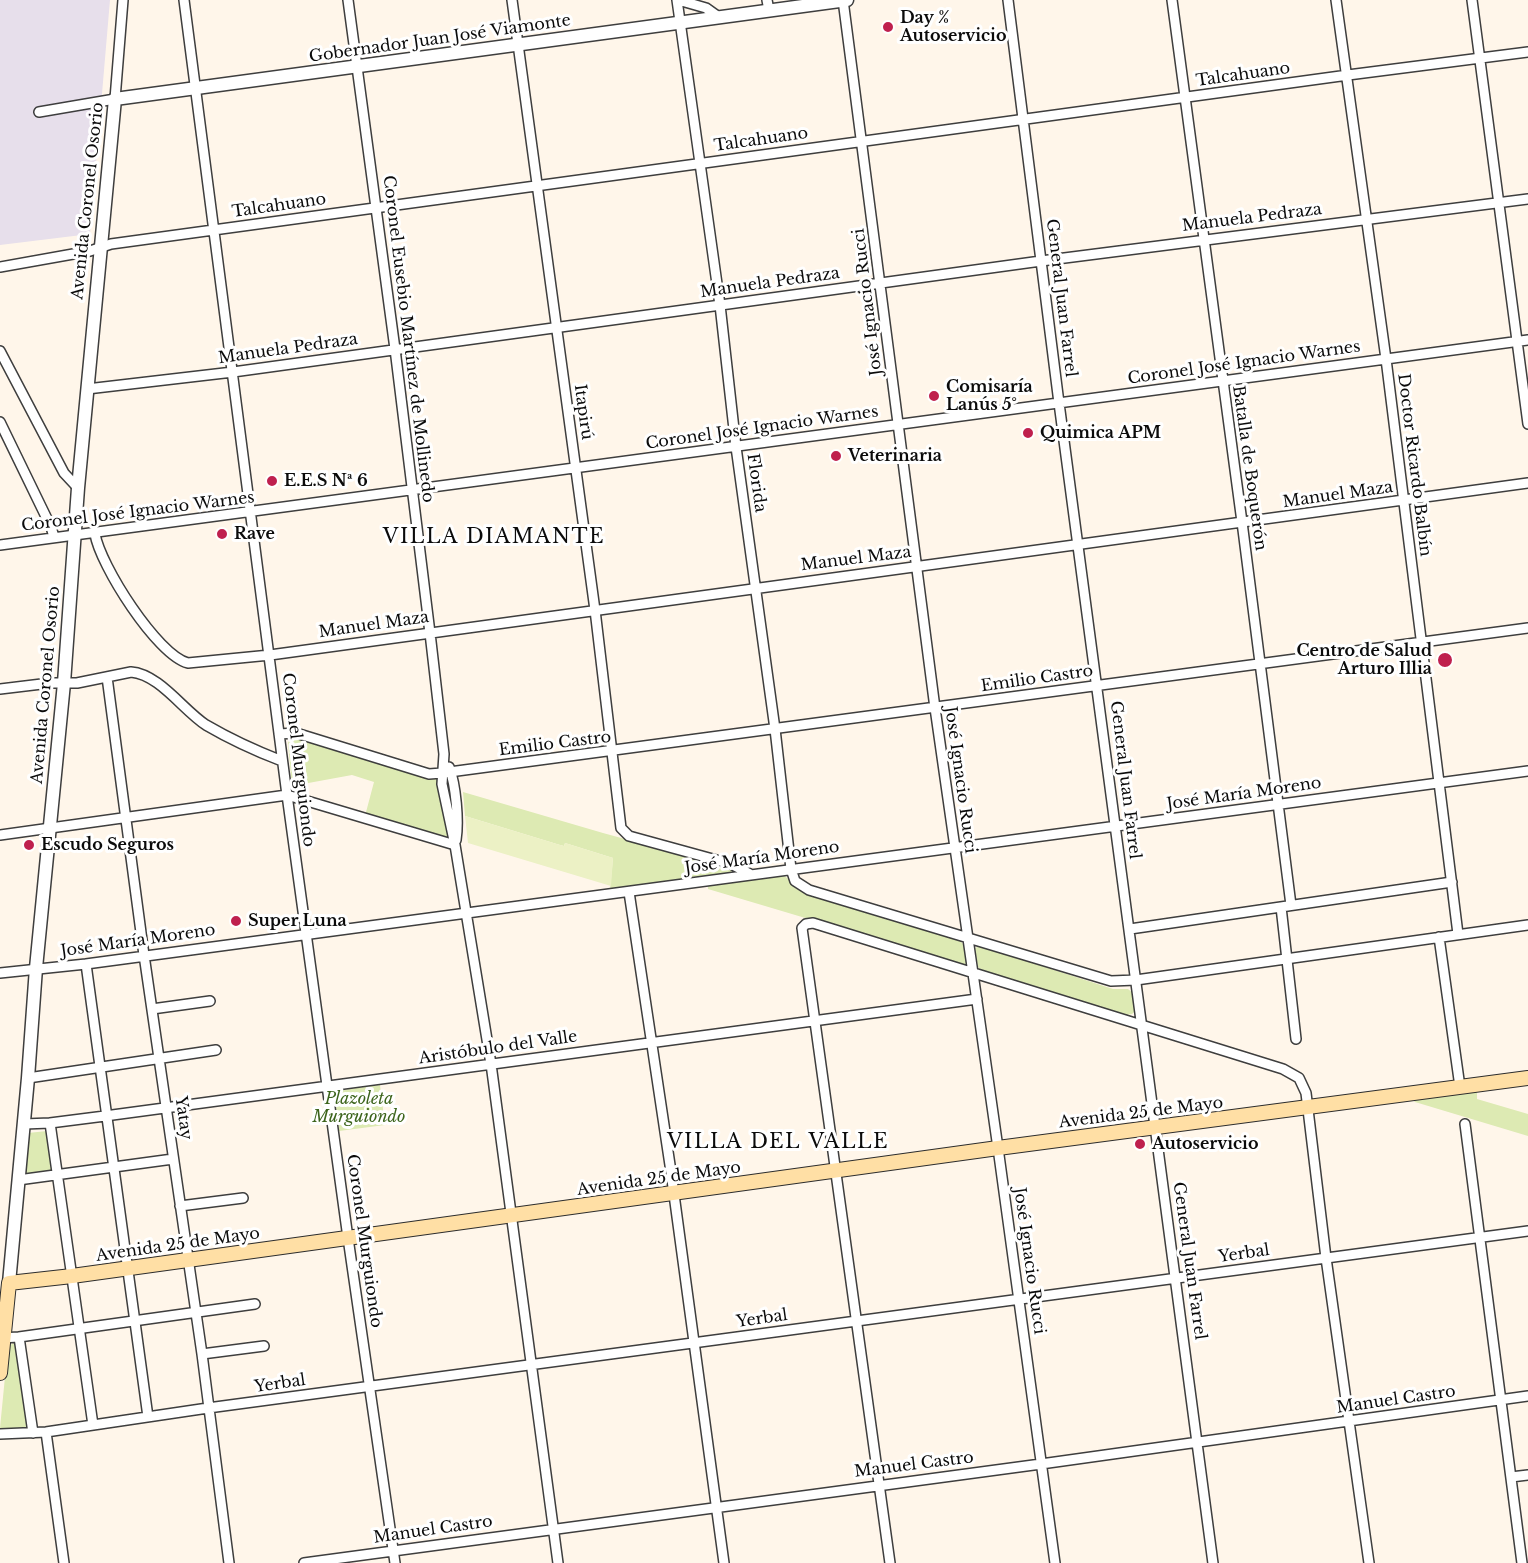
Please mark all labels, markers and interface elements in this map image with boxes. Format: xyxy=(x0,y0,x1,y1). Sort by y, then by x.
place label: Day % Autoservicio xyxy=(900,8,1006,46)
street label: Gobernador Juan José Viamonte xyxy=(308,11,572,67)
marker: Day % Autoservicio xyxy=(881,20,895,34)
street label: Talcahuano xyxy=(1195,59,1291,91)
street label: Avenida Coronel Osorio xyxy=(68,101,108,301)
street label: Talcahuano xyxy=(713,124,809,156)
street label: Coronel Eusebio Martínez de Mollinedo xyxy=(378,174,438,504)
street label: Talcahuano xyxy=(231,190,327,222)
street label: Manuela Pedraza xyxy=(1181,200,1323,236)
street label: General Juan Farrel xyxy=(1042,218,1080,378)
street label: José Ignacio Rucci xyxy=(849,227,887,377)
street label: Manuela Pedraza xyxy=(699,264,841,302)
street label: Manuela Pedraza xyxy=(217,330,359,368)
street label: Coronel José Ignacio Warnes xyxy=(1126,337,1362,389)
street label: Doctor Ricardo Balbín xyxy=(1393,373,1435,557)
place label: Comisaría Lanús 5° xyxy=(946,377,1033,415)
street label: Itapirú xyxy=(570,383,596,441)
street label: Batalla de Boquerón xyxy=(1228,384,1270,552)
marker: Comisaría Lanús 5° xyxy=(927,389,941,403)
street label: Coronel José Ignacio Warnes xyxy=(644,402,880,454)
place label: Quimica APM xyxy=(1040,423,1161,443)
marker: Quimica APM xyxy=(1021,426,1035,440)
place label: Veterinaria xyxy=(848,446,942,466)
marker: Veterinaria xyxy=(829,449,843,463)
street label: Florida xyxy=(742,452,770,514)
place label: E.E.S Nª 6 xyxy=(284,471,368,491)
marker: E.E.S Nª 6 xyxy=(265,474,279,488)
street label: Manuel Maza xyxy=(1282,478,1394,512)
street label: Coronel José Ignacio Warnes xyxy=(20,488,256,536)
place label: Rave xyxy=(234,524,275,544)
district label: VILLA DIAMANTE xyxy=(383,525,605,549)
marker: Rave xyxy=(215,527,229,541)
street label: Manuel Maza xyxy=(800,543,912,575)
street label: Avenida Coronel Osorio xyxy=(28,585,64,785)
street label: Manuel Maza xyxy=(318,608,430,642)
place label: Centro de Salud Arturo Illia xyxy=(1296,641,1432,679)
marker: Centro de Salud Arturo Illia xyxy=(1436,651,1454,669)
street label: Emilio Castro xyxy=(980,662,1094,696)
street label: Coronel Murguiondo xyxy=(278,672,318,848)
street label: General Juan Farrel xyxy=(1106,700,1144,860)
street label: José Ignacio Rucci xyxy=(940,705,980,855)
street label: Emilio Castro xyxy=(498,728,612,760)
street label: José María Moreno xyxy=(1166,774,1322,814)
place label: Escudo Seguros xyxy=(41,835,174,855)
marker: Escudo Seguros xyxy=(22,838,36,852)
street label: José María Moreno xyxy=(684,838,840,878)
place label: Super Luna xyxy=(248,911,347,931)
marker: Super Luna xyxy=(229,914,243,928)
street label: José María Moreno xyxy=(60,921,216,961)
street label: Aristóbulo del Valle xyxy=(418,1027,578,1069)
park label: Plazoleta Murguiondo xyxy=(313,1089,405,1127)
street label: Avenida 25 de Mayo xyxy=(1058,1093,1224,1133)
street label: Yatay xyxy=(170,1095,196,1141)
district label: VILLA DEL VALLE xyxy=(667,1130,889,1154)
place label: Autoservicio xyxy=(1152,1134,1258,1154)
marker: Autoservicio xyxy=(1133,1137,1147,1151)
street label: Coronel Murguiondo xyxy=(342,1153,386,1329)
street label: Avenida 25 de Mayo xyxy=(576,1158,742,1200)
street label: General Juan Farrel xyxy=(1168,1181,1210,1341)
street label: José Ignacio Rucci xyxy=(1009,1186,1049,1336)
street label: Avenida 25 de Mayo xyxy=(95,1224,261,1266)
street label: Yerbal xyxy=(1217,1241,1271,1267)
street label: Yerbal xyxy=(735,1306,789,1332)
street label: Yerbal xyxy=(253,1371,307,1397)
street label: Manuel Castro xyxy=(1335,1382,1457,1418)
street label: Manuel Castro xyxy=(853,1448,975,1482)
street label: Manuel Castro xyxy=(372,1512,494,1548)

